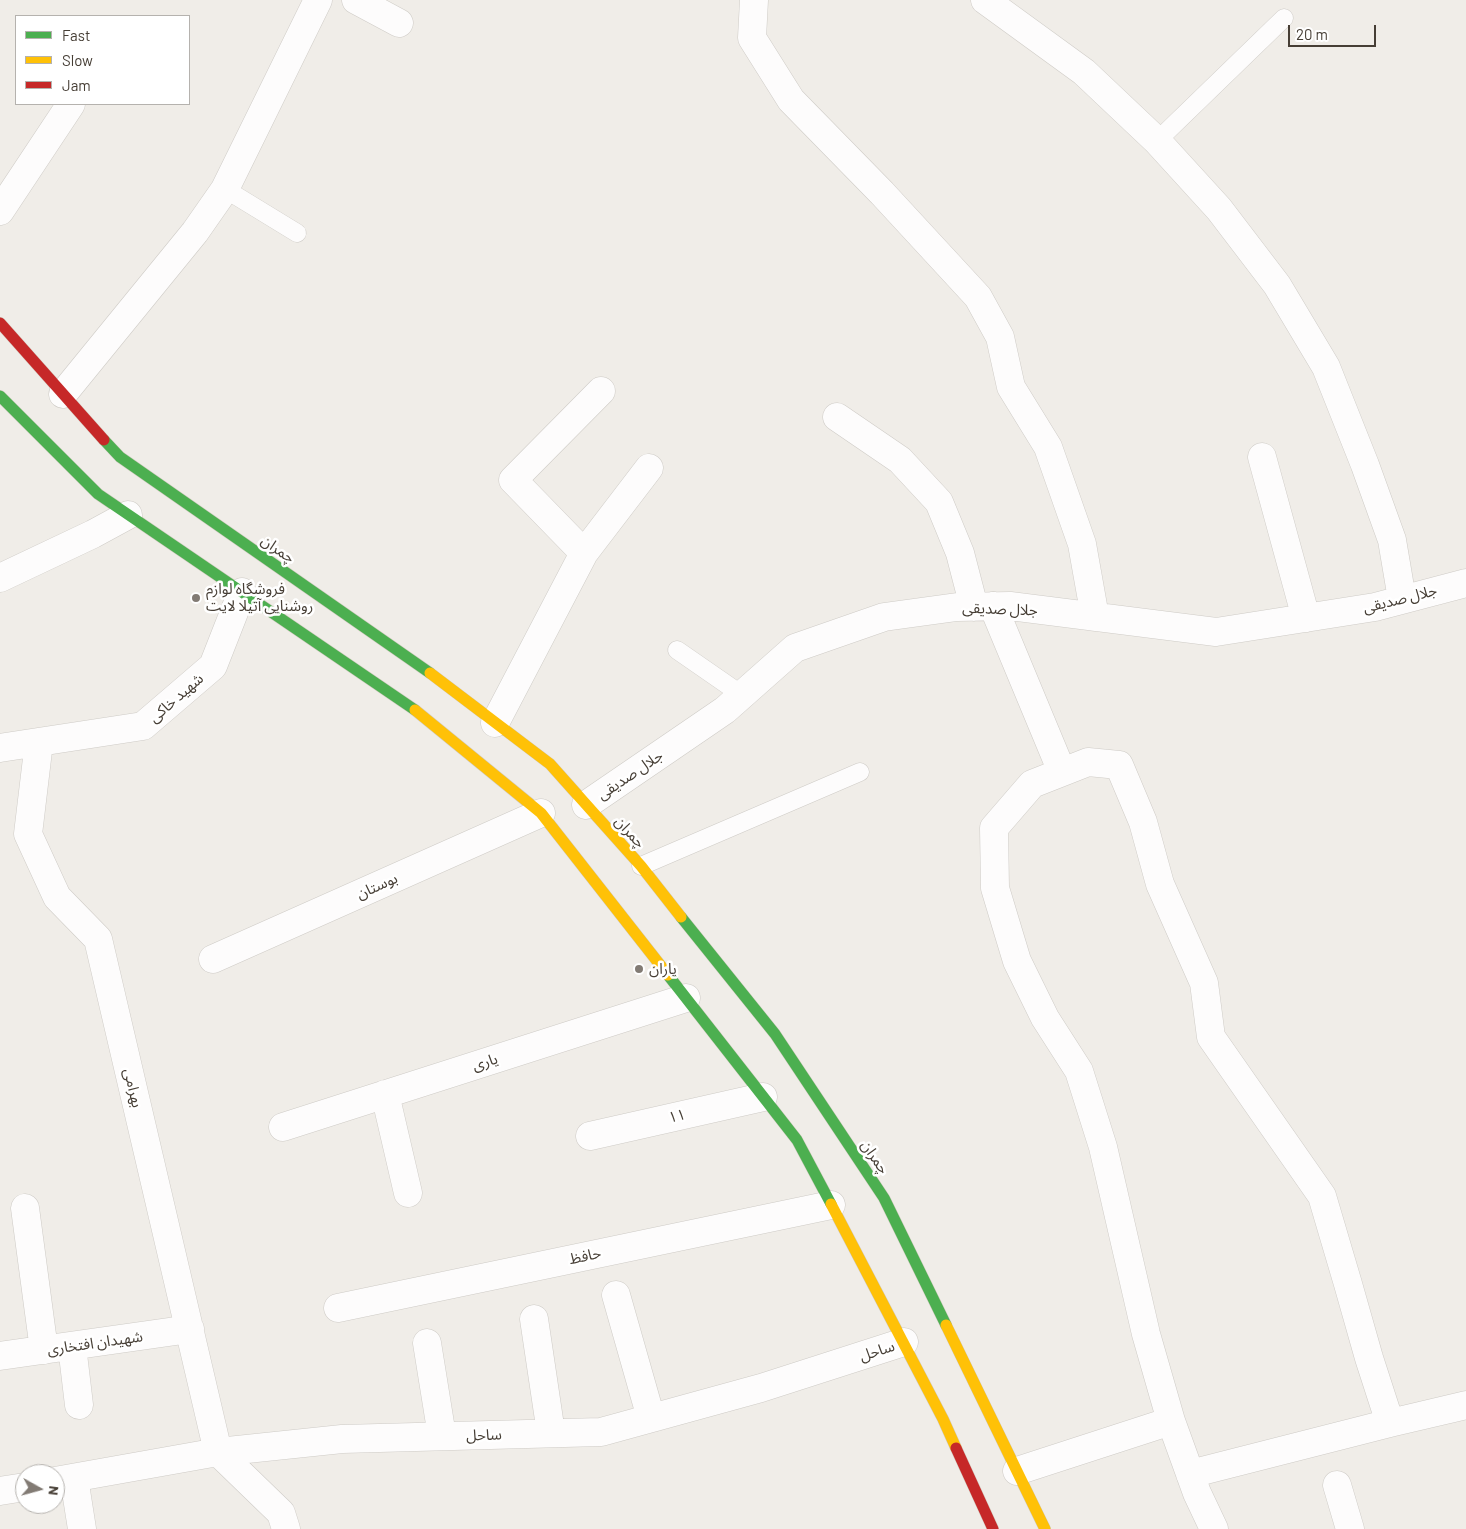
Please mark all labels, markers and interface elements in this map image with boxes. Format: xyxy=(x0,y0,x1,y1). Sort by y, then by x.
legend xyxy=(15,15,190,105)
scale bar xyxy=(1291,15,1378,47)
text: 20 m xyxy=(1296,25,1328,43)
text: Fast xyxy=(62,26,90,44)
text: Slow xyxy=(62,51,93,69)
text: Jam xyxy=(62,76,91,94)
street label: چمران xyxy=(258,531,298,567)
place label: فروشگاه لوازم روشنایی آتیلا لایت xyxy=(206,580,313,615)
street label: جلال صدیقی xyxy=(1361,581,1439,617)
marker: فروشگاه لوازم روشنایی آتیلا لایت xyxy=(190,592,202,604)
street label: جلال صدیقی xyxy=(962,599,1038,619)
street label: شهید خاکی xyxy=(145,669,207,727)
street label: جلال صدیقی xyxy=(594,746,666,804)
street label: چمران xyxy=(611,812,649,852)
street label: بوستان xyxy=(354,869,400,903)
place label: یاران xyxy=(649,960,677,978)
marker: یاران xyxy=(633,963,645,975)
street label: یاری xyxy=(470,1049,500,1075)
street label: بهرامی xyxy=(120,1067,146,1109)
street label: ۱۱ xyxy=(667,1105,687,1127)
street label: چمران xyxy=(857,1137,893,1177)
street label: حافظ xyxy=(567,1244,603,1268)
street label: شهیدان افتخاری xyxy=(46,1327,144,1359)
street label: ساحل xyxy=(857,1337,897,1365)
street label: ساحل xyxy=(466,1425,502,1445)
north arrow xyxy=(15,1464,65,1514)
text: N xyxy=(45,1485,63,1496)

